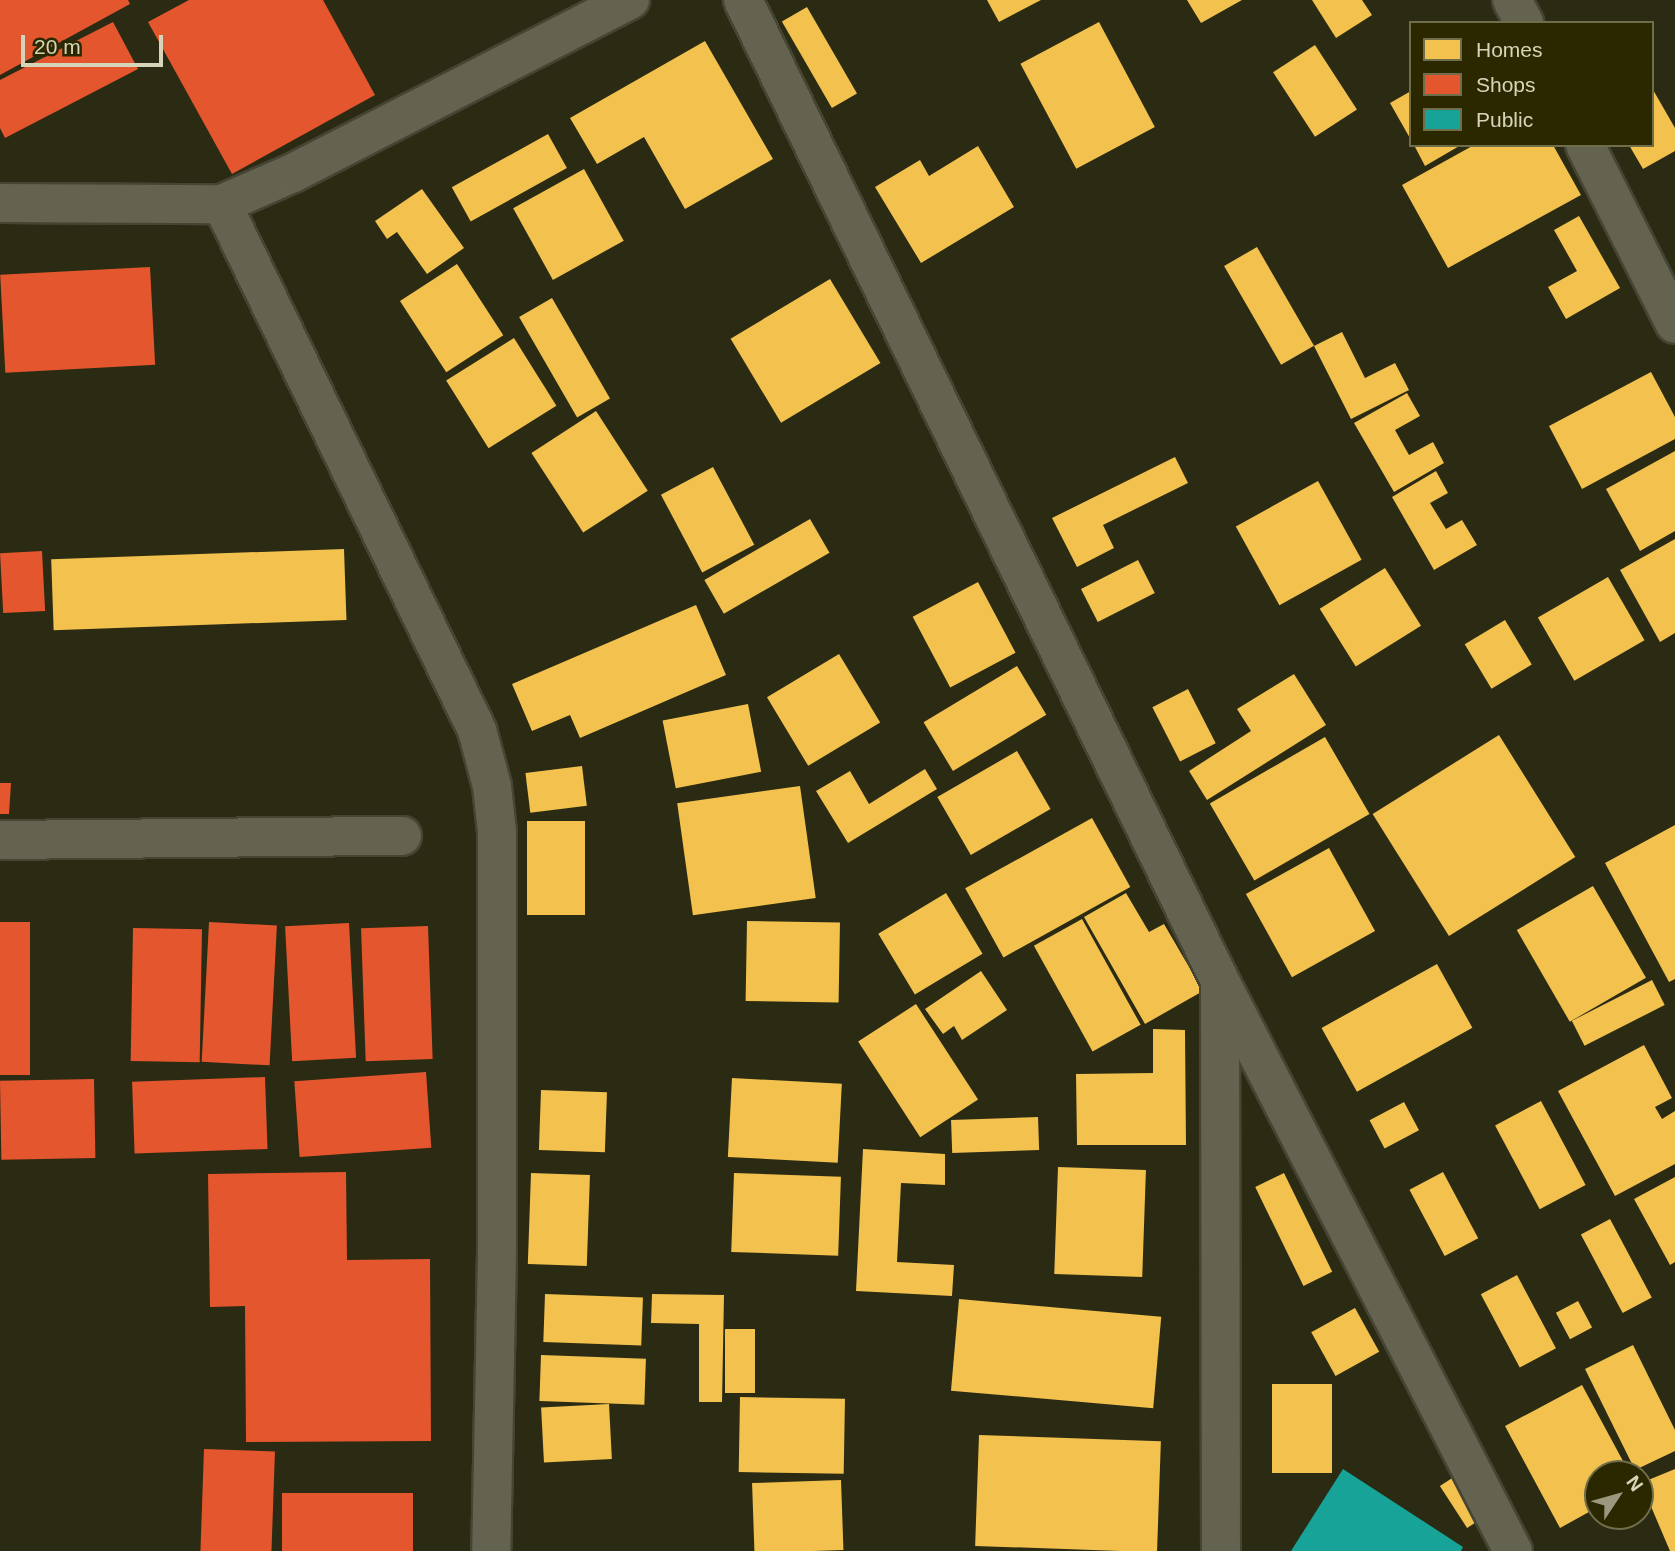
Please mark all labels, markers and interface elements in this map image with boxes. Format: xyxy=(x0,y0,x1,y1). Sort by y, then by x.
scale bar xyxy=(24,21,166,65)
legend xyxy=(1409,21,1654,147)
text: 20 m xyxy=(34,35,81,58)
text: Homes xyxy=(1476,38,1543,61)
text: Shops xyxy=(1476,73,1536,96)
text: Public xyxy=(1476,108,1533,131)
north arrow xyxy=(1584,1460,1654,1530)
text: N xyxy=(1622,1472,1647,1495)

